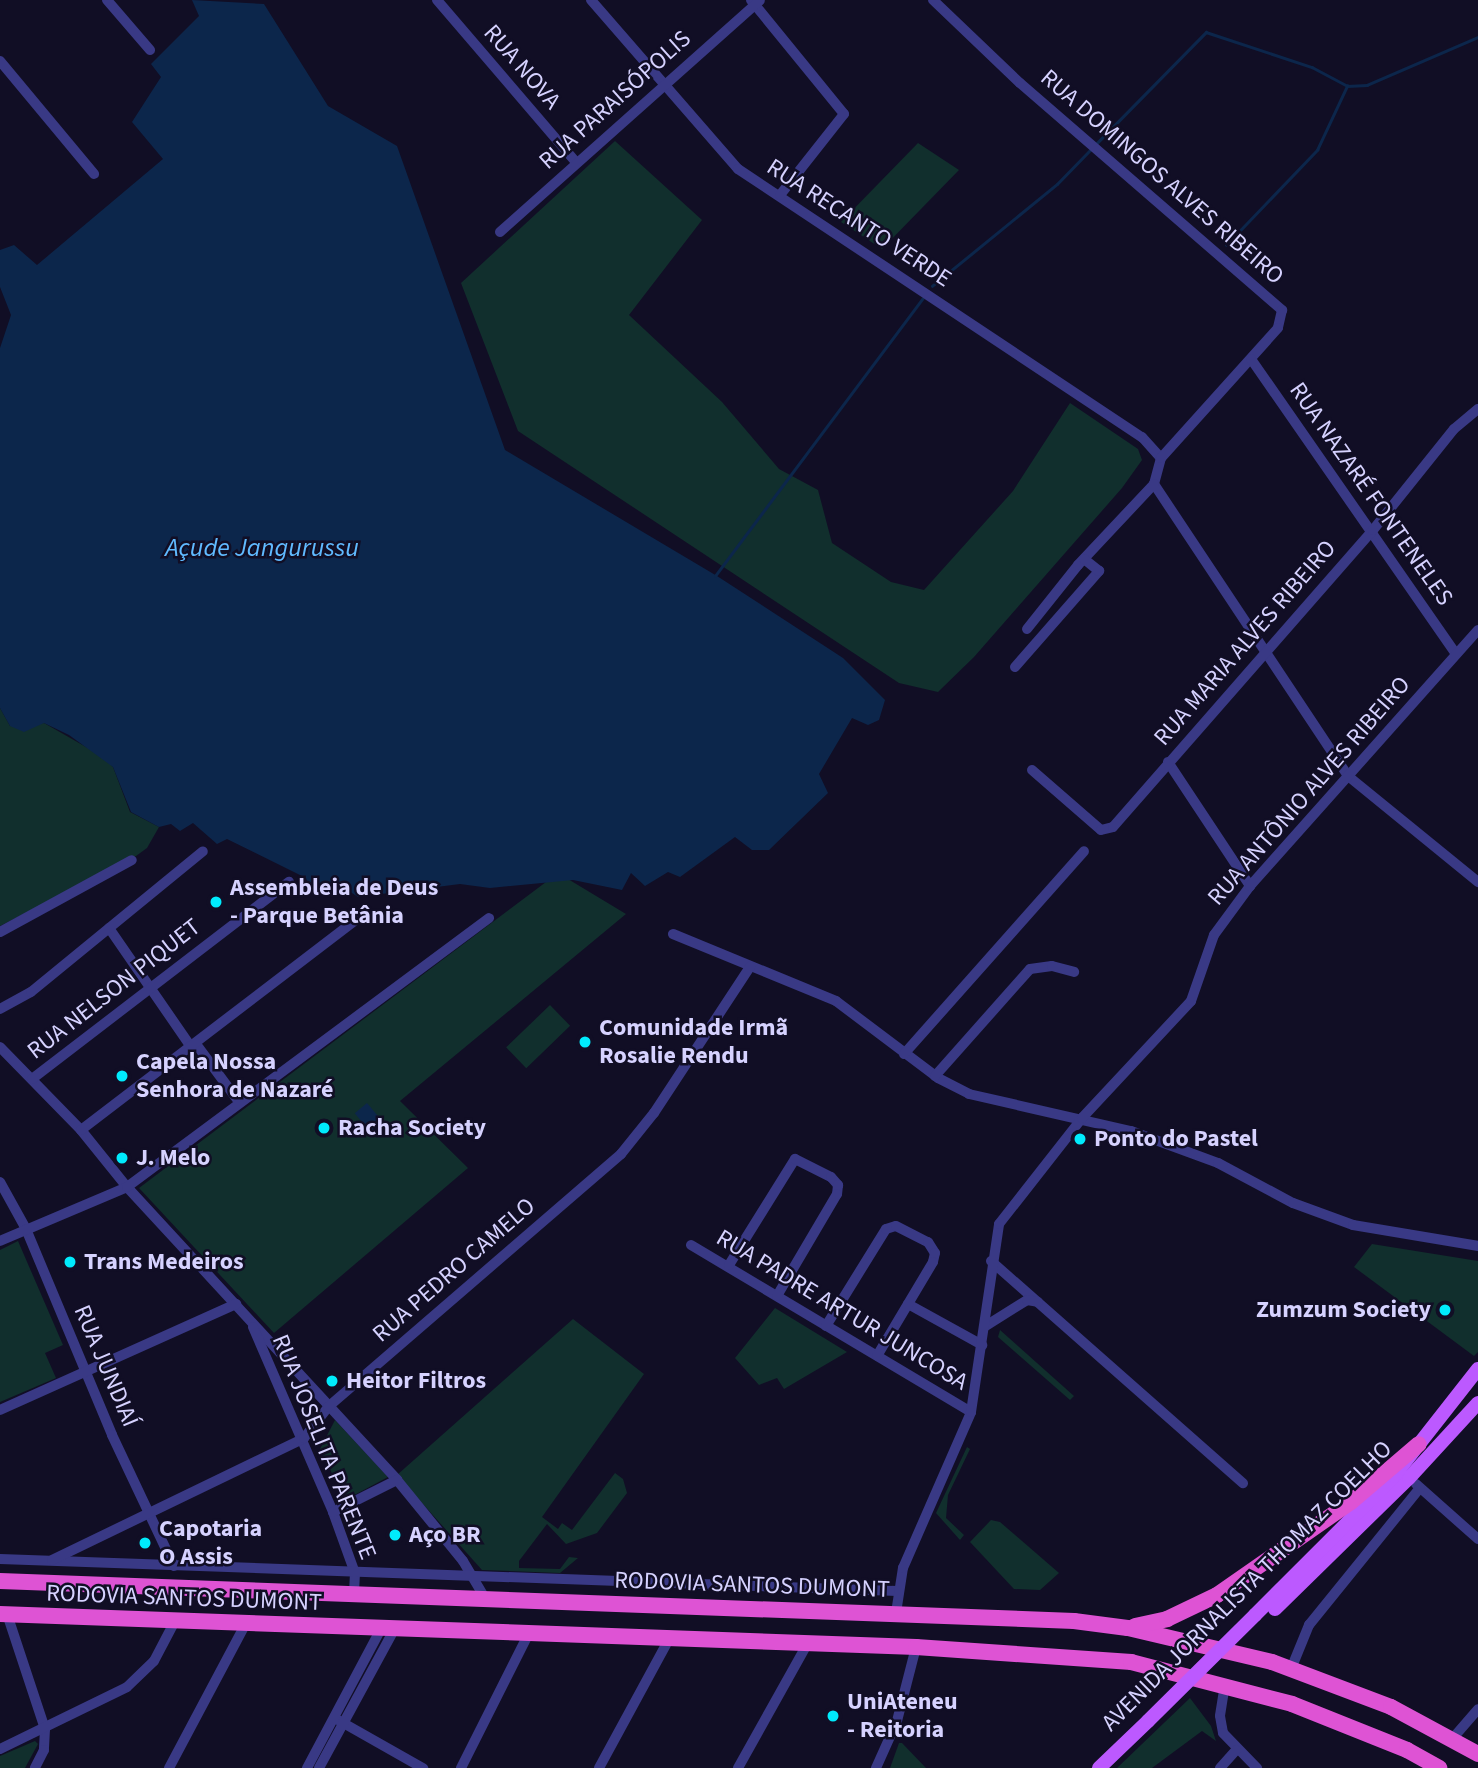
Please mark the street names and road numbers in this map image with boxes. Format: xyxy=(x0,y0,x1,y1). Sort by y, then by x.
street label: RUA NOVA xyxy=(477,19,567,115)
street label: RUA PARAISÓPOLIS xyxy=(533,24,697,176)
street label: RUA DOMINGOS ALVES RIBEIRO xyxy=(1034,63,1290,291)
street label: RUA RECANTO VERDE xyxy=(761,153,957,293)
street label: RUA NAZARÉ FONTENELES xyxy=(1283,377,1459,611)
street label: RUA MARIA ALVES RIBEIRO xyxy=(1148,534,1342,752)
street label: RUA ANTÔNIO ALVES RIBEIRO xyxy=(1202,671,1416,911)
street label: RUA NELSON PIQUET xyxy=(22,912,206,1066)
street label: RUA PEDRO CAMELO xyxy=(367,1192,541,1348)
street label: RUA PADRE ARTUR JUNCOSA xyxy=(711,1223,973,1397)
street label: RUA JUNDIAÍ xyxy=(67,1301,145,1431)
street label: RUA JOSELITA PARENTE xyxy=(266,1330,382,1564)
street label: AVENIDA JORNALISTA THOMAZ COELHO xyxy=(1096,1435,1398,1737)
street label: RODOVIA SANTOS DUMONT xyxy=(614,1566,890,1604)
street label: RODOVIA SANTOS DUMONT xyxy=(46,1579,322,1617)

